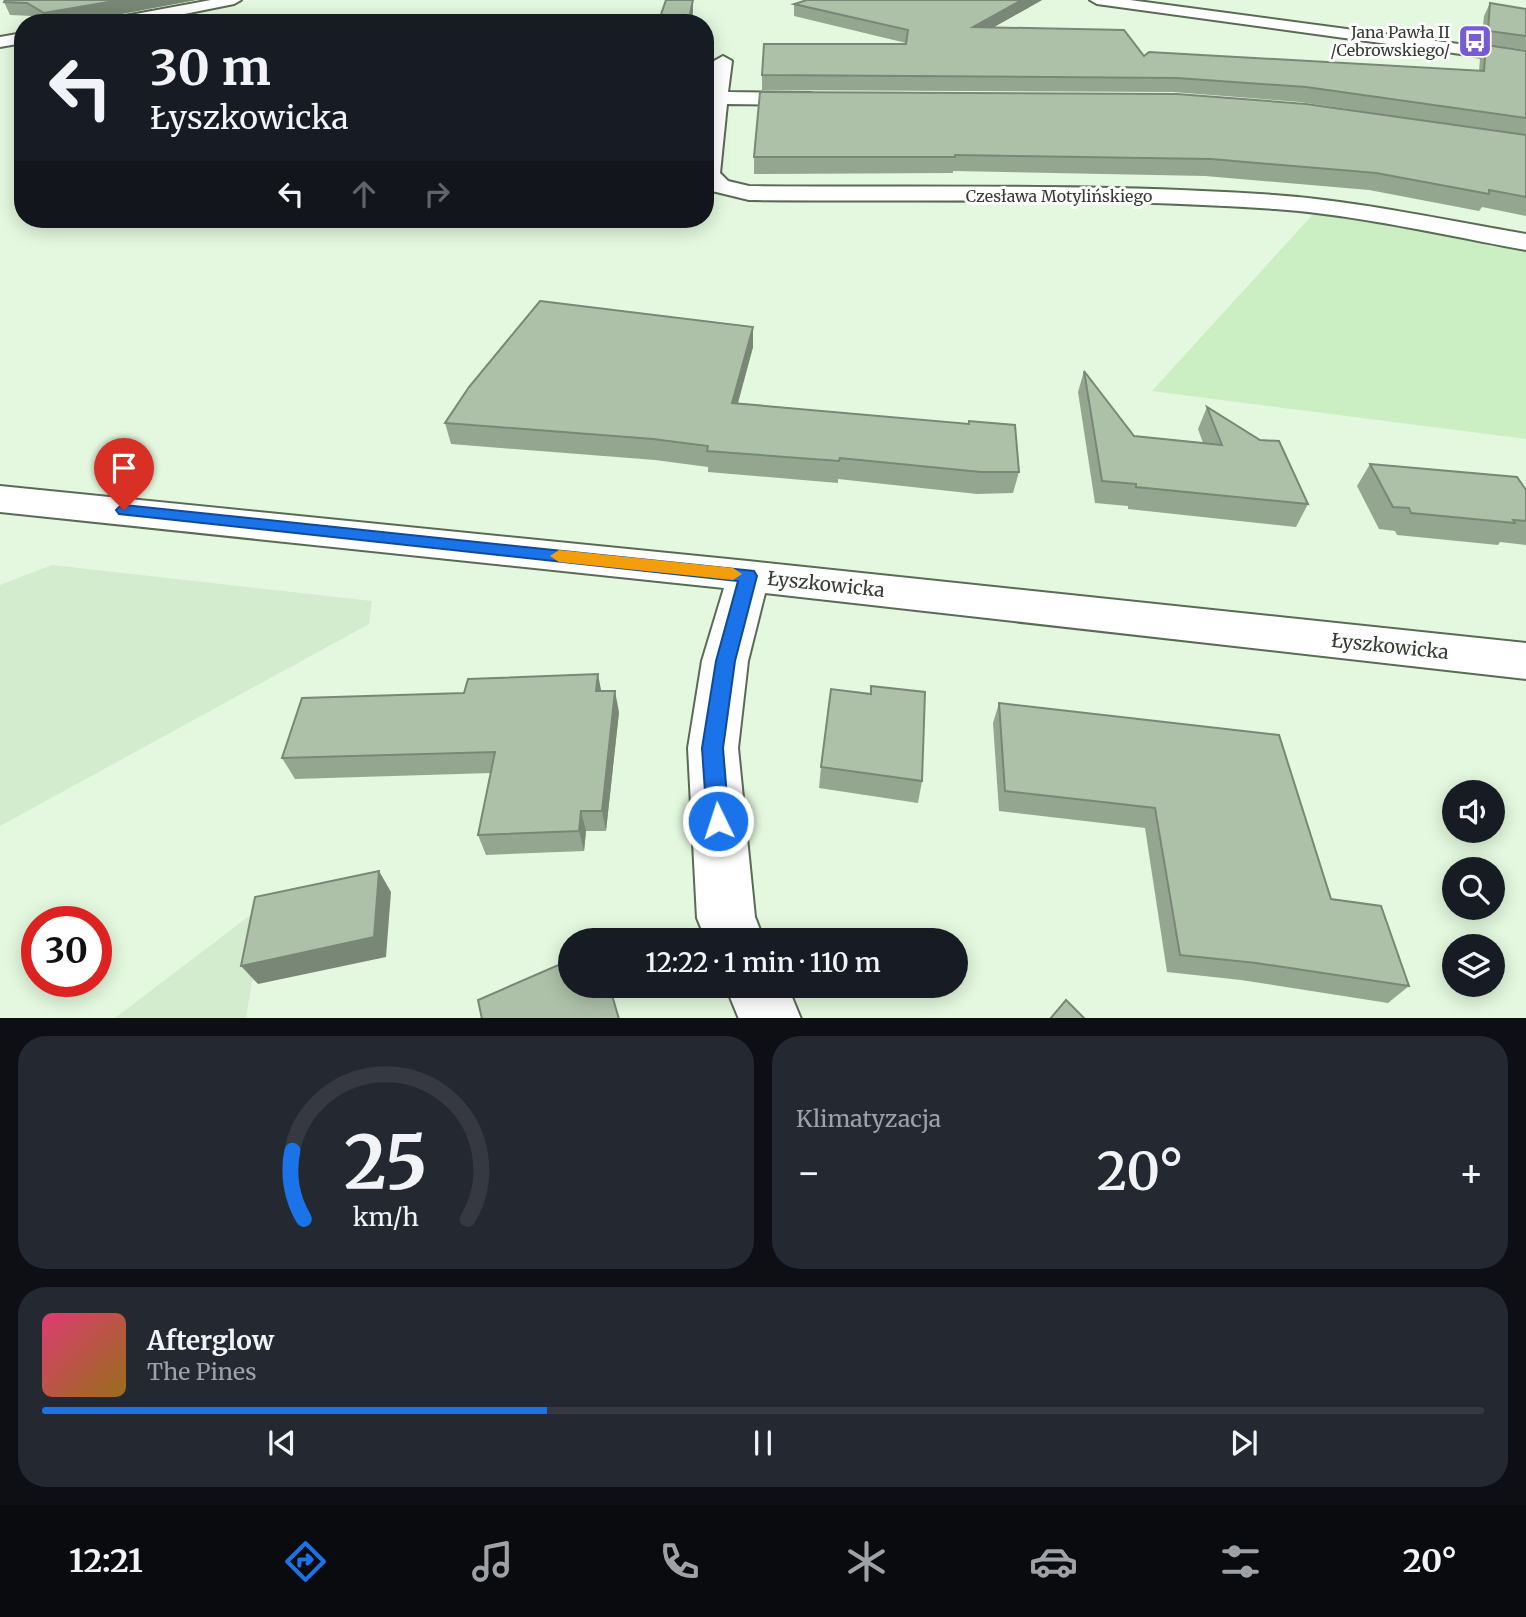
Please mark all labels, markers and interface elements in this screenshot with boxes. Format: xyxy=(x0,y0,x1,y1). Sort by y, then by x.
place label: Jana Pawła II /Cebrowskiego/ xyxy=(1330,22,1450,60)
bus stop icon: Jana Pawła II /Cebrowskiego/ xyxy=(1456,22,1494,60)
text: 30 m xyxy=(150,37,271,98)
icon: left xyxy=(35,42,126,133)
text: Łyszkowicka xyxy=(150,98,349,138)
icon: left xyxy=(272,175,310,213)
icon: ahead xyxy=(345,175,383,213)
icon: right xyxy=(418,175,456,213)
street label: Czesława Motylińskiego xyxy=(966,186,1152,206)
pin xyxy=(94,438,154,510)
icon: arrive xyxy=(105,449,143,487)
street label: Łyszkowicka xyxy=(766,566,886,602)
street label: Łyszkowicka xyxy=(1330,628,1450,664)
map controls xyxy=(1442,780,1505,997)
button: sound xyxy=(1442,780,1505,843)
position arrow xyxy=(681,784,755,858)
button: search xyxy=(1442,857,1505,920)
speed limit sign: 30 xyxy=(21,906,112,997)
button: layers xyxy=(1442,934,1505,997)
text: 12:22 · 1 min · 110 m xyxy=(645,946,881,979)
text: Klimatyzacja xyxy=(796,1104,941,1133)
text: 25 xyxy=(344,1117,428,1209)
text: 20° xyxy=(1097,1139,1183,1204)
text: − xyxy=(796,1149,821,1196)
text: + xyxy=(1459,1149,1484,1196)
text: km/h xyxy=(353,1200,419,1232)
text: Afterglow xyxy=(147,1324,274,1357)
text: The Pines xyxy=(147,1357,257,1386)
icon: previous xyxy=(263,1424,301,1462)
icon: pause xyxy=(744,1424,782,1462)
icon: next xyxy=(1225,1424,1263,1462)
icon: directions xyxy=(281,1537,330,1586)
icon: music xyxy=(468,1537,517,1586)
icon: phone xyxy=(655,1537,704,1586)
icon: climate xyxy=(842,1537,891,1586)
icon: car xyxy=(1029,1537,1078,1586)
icon: filters xyxy=(1216,1537,1265,1586)
text: 12:21 xyxy=(69,1541,143,1581)
text: 20° xyxy=(1403,1541,1457,1581)

